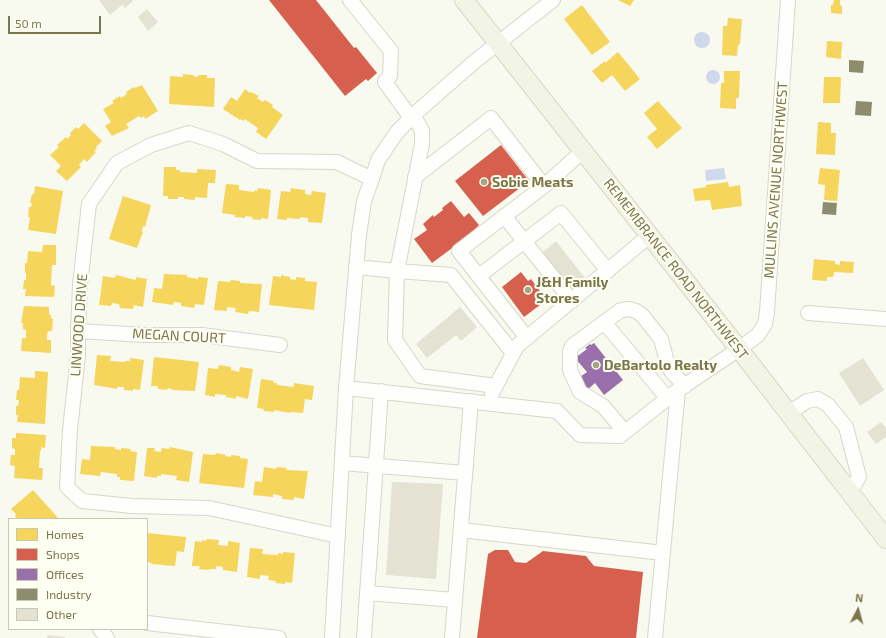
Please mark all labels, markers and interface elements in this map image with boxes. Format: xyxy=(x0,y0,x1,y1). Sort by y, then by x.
scale bar xyxy=(10,8,103,34)
text: 50 m xyxy=(15,16,42,30)
street label: MULLINS AVENUE NORTHWEST xyxy=(761,81,791,279)
place label: Sobie Meats xyxy=(492,174,573,190)
street label: REMEMBRANCE ROAD NORTHWEST xyxy=(600,175,752,363)
marker: Sobie Meats xyxy=(479,177,489,187)
street label: LINWOOD DRIVE xyxy=(67,273,91,377)
place label: J&H Family Stores xyxy=(536,274,608,306)
marker: J&H Family Stores xyxy=(523,285,533,295)
street label: MEGAN COURT xyxy=(132,325,226,347)
place label: DeBartolo Realty xyxy=(604,357,717,373)
marker: DeBartolo Realty xyxy=(591,360,601,370)
legend xyxy=(8,518,148,630)
text: Homes xyxy=(46,527,84,541)
text: Shops xyxy=(46,547,80,561)
text: Offices xyxy=(46,567,83,581)
text: Industry xyxy=(46,587,92,601)
north arrow xyxy=(838,590,878,630)
text: N xyxy=(855,591,864,604)
text: Other xyxy=(46,607,77,621)

